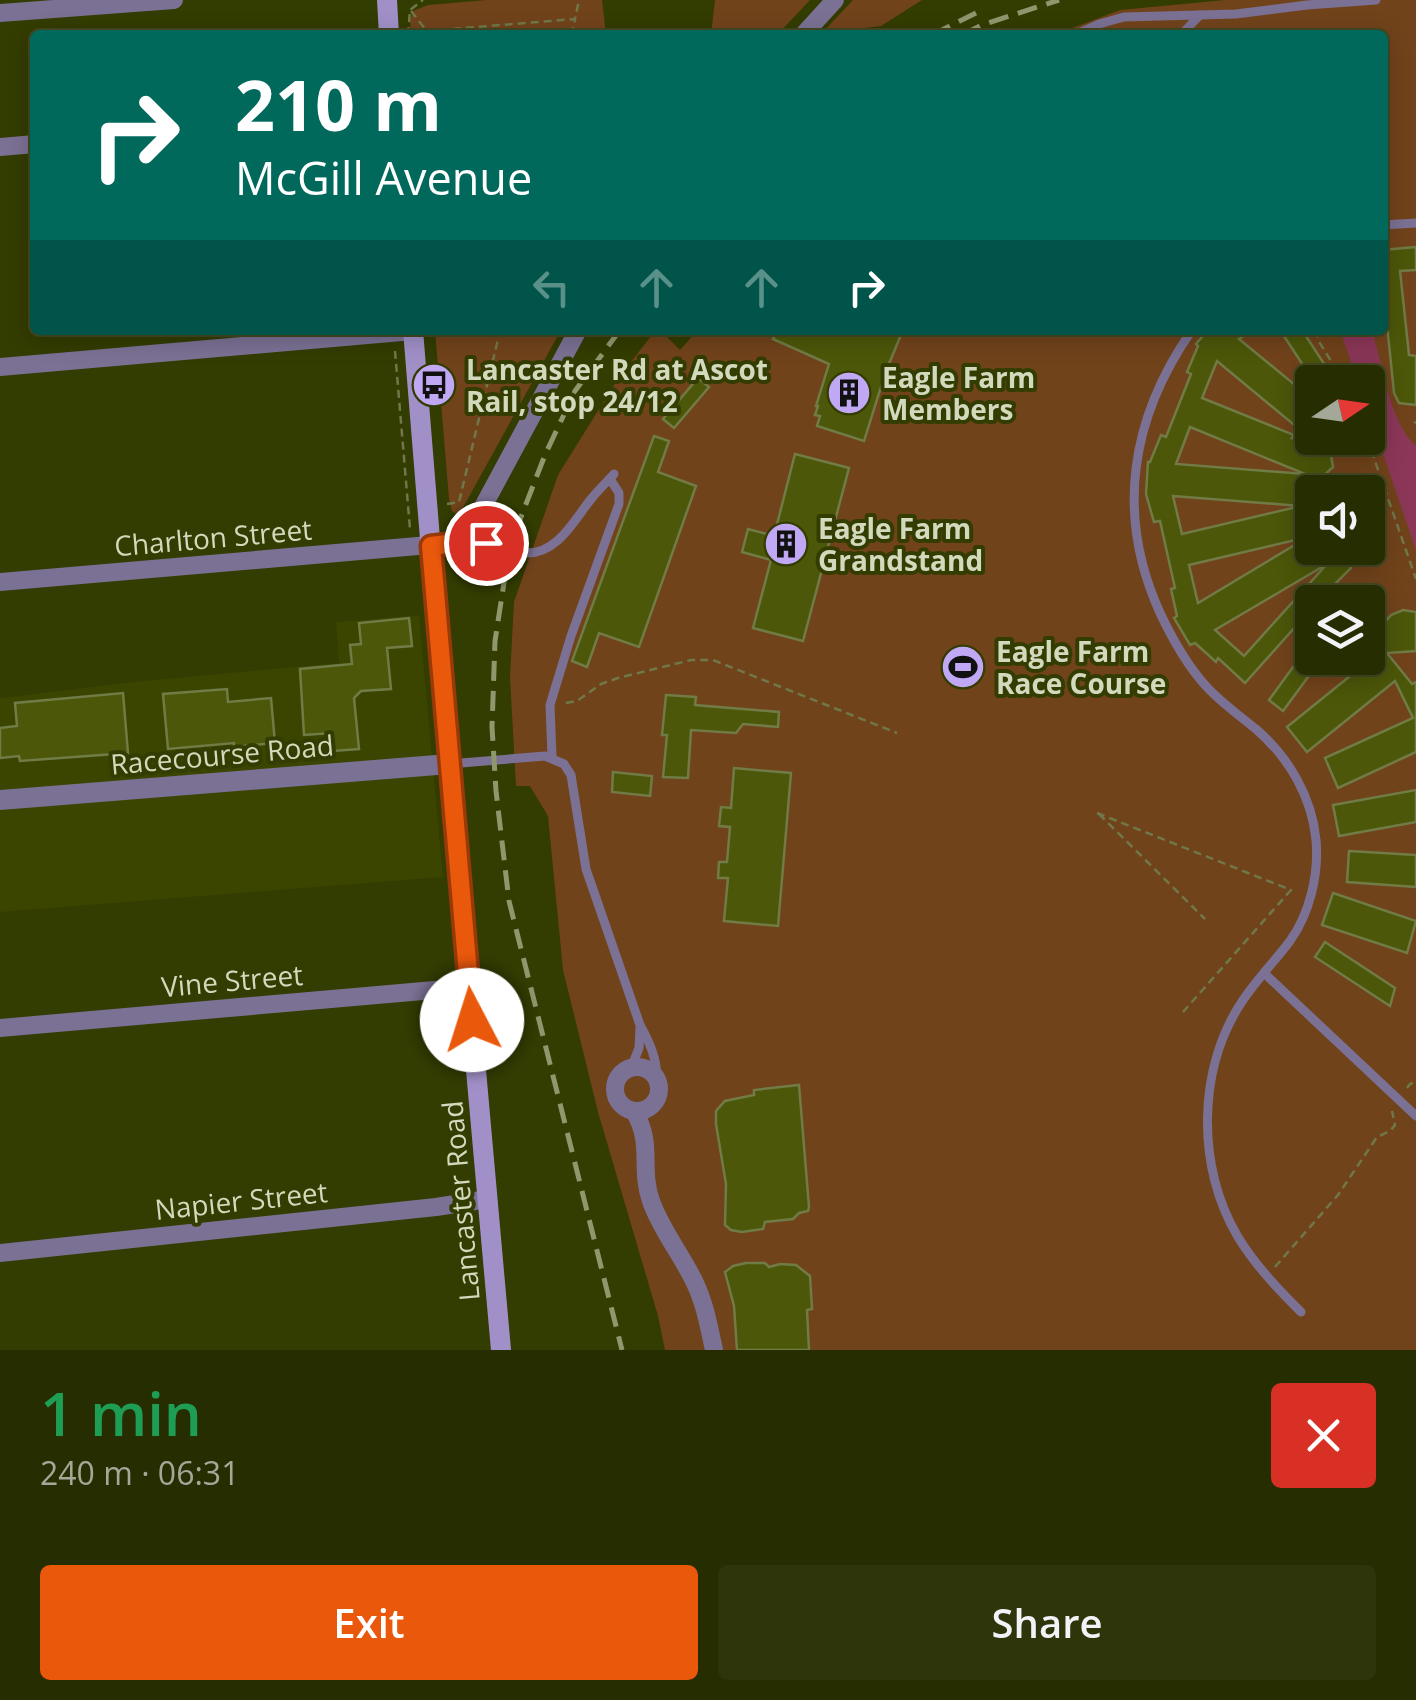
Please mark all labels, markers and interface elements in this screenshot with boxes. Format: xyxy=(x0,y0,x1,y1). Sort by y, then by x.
text: 210 m xyxy=(235,56,442,152)
icon: right xyxy=(70,70,200,200)
text: McGill Avenue xyxy=(235,147,532,208)
icon: left xyxy=(524,260,579,315)
icon: ahead xyxy=(629,260,684,315)
icon: ahead xyxy=(734,260,789,315)
icon: right xyxy=(839,260,894,315)
place label: Lancaster Rd at Ascot Rail, stop 24/12 xyxy=(466,350,768,420)
place label: Eagle Farm Members xyxy=(882,358,1035,428)
bus stop icon: Lancaster Rd at Ascot Rail, stop 24/12 xyxy=(411,362,457,408)
north arrow xyxy=(1295,365,1385,455)
map controls xyxy=(1295,365,1385,675)
building icon: Eagle Farm Members xyxy=(826,370,872,416)
button: sound xyxy=(1295,475,1385,565)
pin xyxy=(444,501,529,586)
street label: Charlton Street xyxy=(113,509,313,565)
place label: Eagle Farm Grandstand xyxy=(818,509,983,579)
icon: arrive xyxy=(459,516,514,571)
building icon: Eagle Farm Grandstand xyxy=(763,521,809,567)
button: layers xyxy=(1295,585,1385,675)
place label: Eagle Farm Race Course xyxy=(996,632,1166,702)
sports icon: Eagle Farm Race Course xyxy=(940,644,986,690)
street label: Racecourse Road xyxy=(109,725,335,783)
street label: Vine Street xyxy=(160,955,304,1005)
position arrow xyxy=(420,968,524,1072)
street label: Lancaster Road xyxy=(432,1099,488,1303)
street label: Napier Street xyxy=(153,1172,329,1228)
text: 1 min xyxy=(40,1372,202,1454)
button: close xyxy=(1271,1383,1376,1488)
text: 240 m · 06:31 xyxy=(40,1451,239,1494)
button: Exit xyxy=(40,1565,698,1680)
button: Share xyxy=(718,1565,1376,1680)

